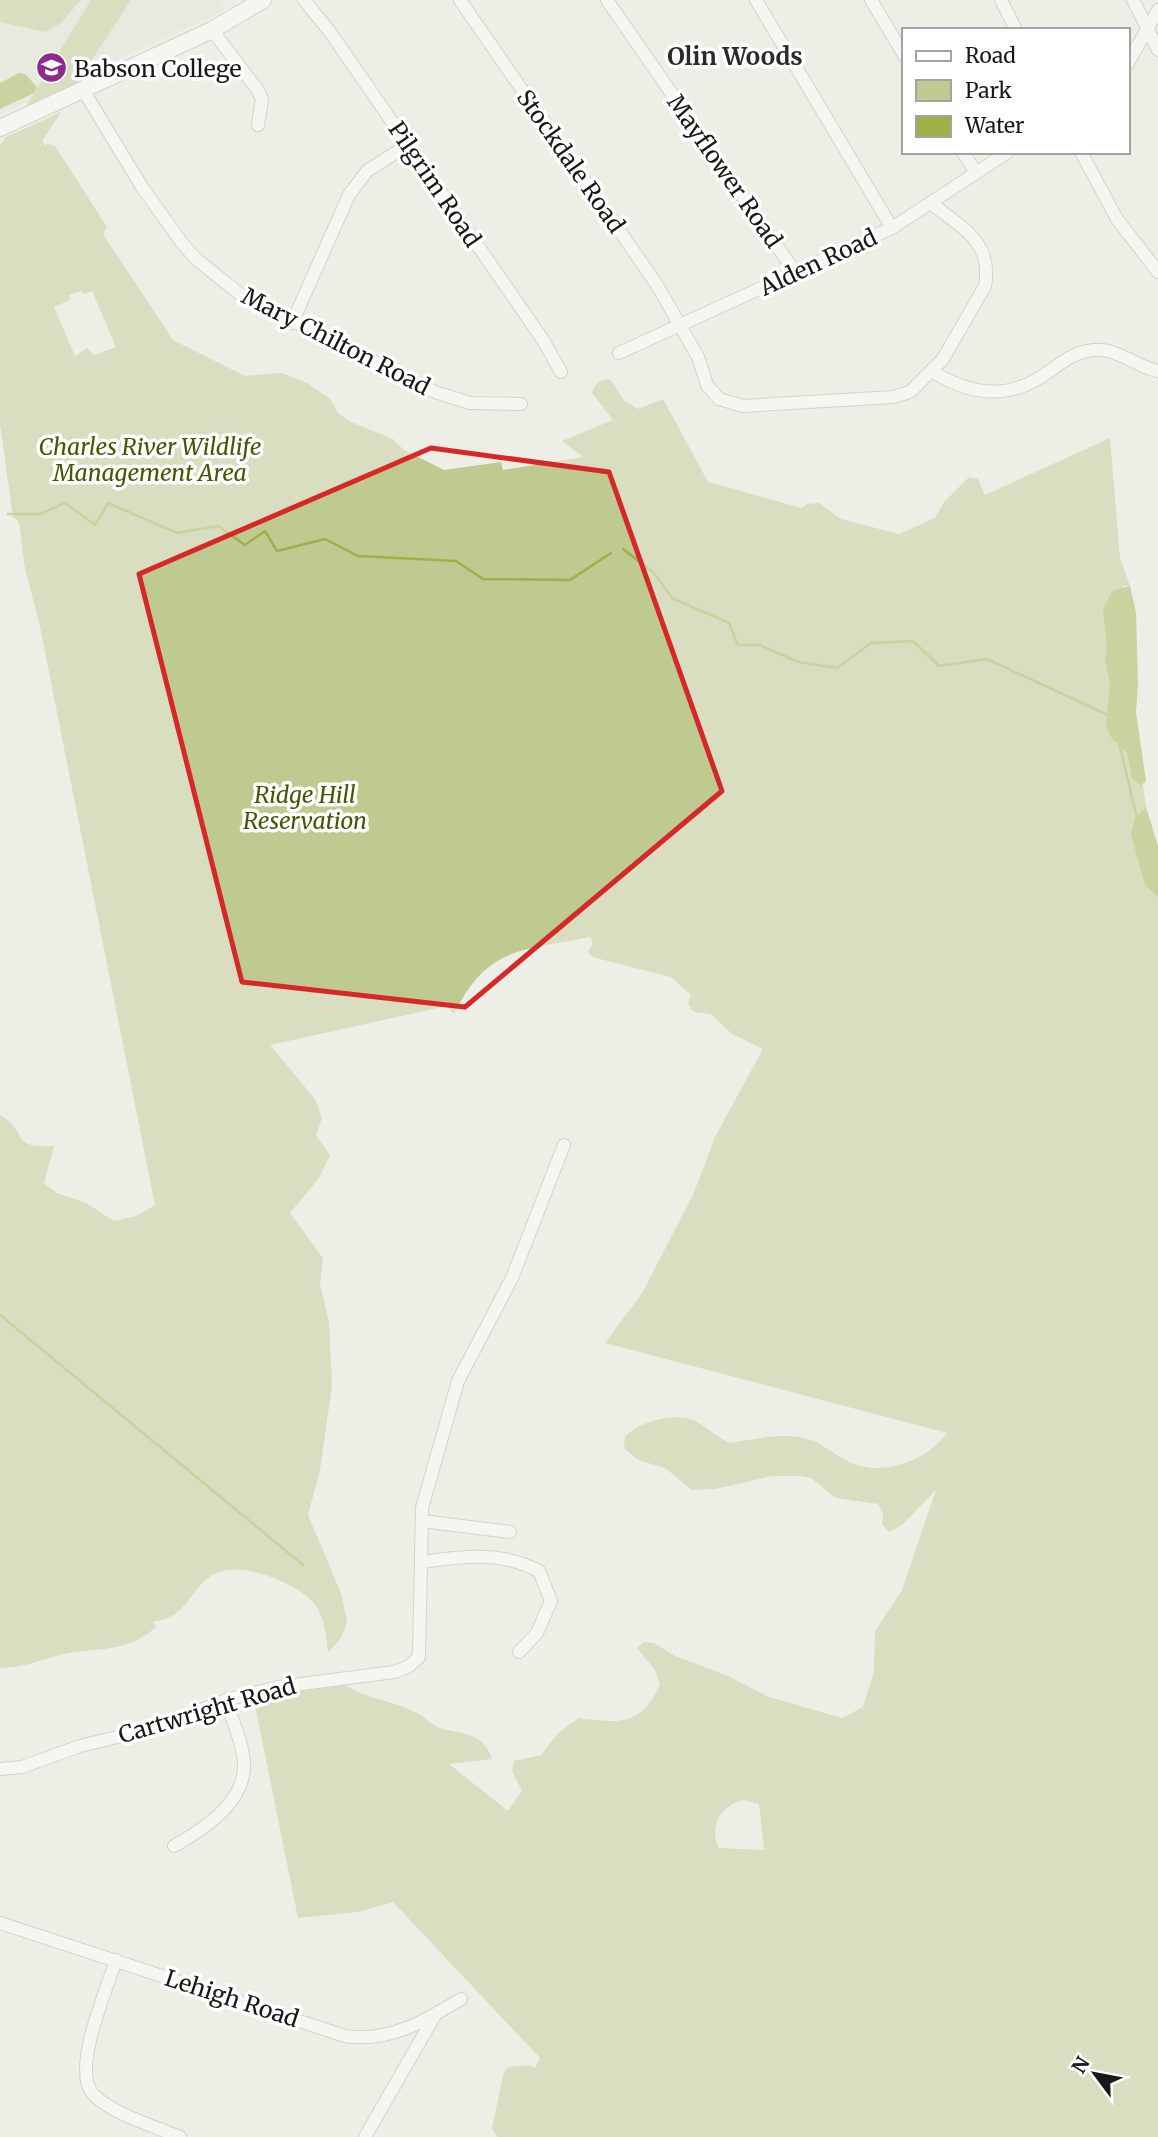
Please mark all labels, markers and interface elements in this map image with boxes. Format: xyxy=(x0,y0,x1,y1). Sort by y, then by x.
legend xyxy=(902,28,1130,154)
district label: Olin Woods xyxy=(667,41,803,72)
text: Road xyxy=(965,42,1016,69)
school or university icon: Babson College xyxy=(34,51,68,85)
place label: Babson College xyxy=(74,54,241,83)
text: Park xyxy=(965,77,1012,104)
street label: Stockdale Road xyxy=(511,84,631,238)
street label: Mayflower Road xyxy=(661,89,789,254)
text: Water xyxy=(964,112,1024,139)
street label: Pilgrim Road xyxy=(382,116,488,252)
street label: Alden Road xyxy=(754,222,881,302)
street label: Mary Chilton Road xyxy=(237,281,435,401)
park label: Charles River Wildlife Management Area xyxy=(39,432,261,487)
park label: Ridge Hill Reservation xyxy=(243,780,367,835)
street label: Cartwright Road xyxy=(115,1671,299,1749)
street label: Lehigh Road xyxy=(161,1963,303,2033)
north arrow xyxy=(1060,2039,1130,2109)
text: N xyxy=(1066,2052,1095,2078)

